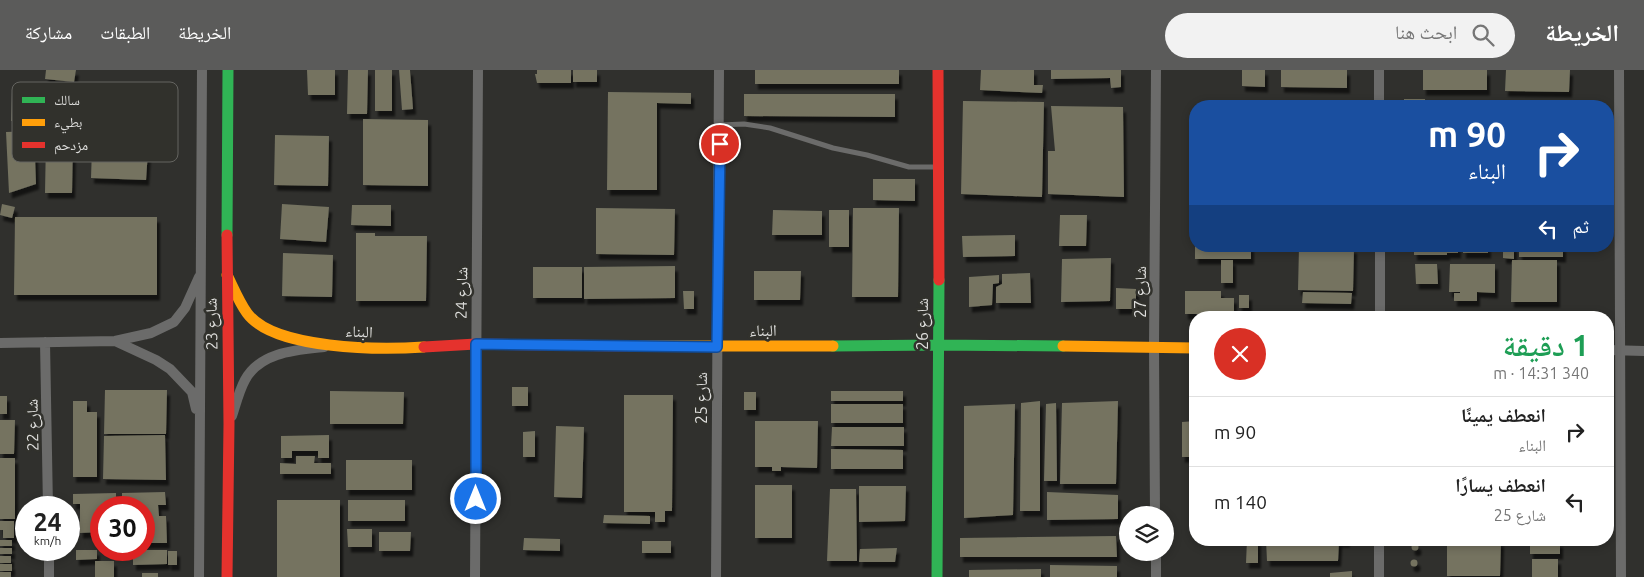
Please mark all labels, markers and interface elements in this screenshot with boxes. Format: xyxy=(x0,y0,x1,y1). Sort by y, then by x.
search box xyxy=(1165,13,1515,58)
text: الخريطة xyxy=(1545,19,1619,46)
text: ابحث هنا xyxy=(1395,21,1457,43)
icon: search xyxy=(1469,21,1497,49)
text: مشاركة xyxy=(25,22,72,42)
text: الطبقات xyxy=(100,22,150,42)
text: الخريطة xyxy=(178,22,231,42)
legend xyxy=(12,82,178,162)
text: سالك xyxy=(54,92,80,108)
text: بطيء xyxy=(54,114,83,134)
text: 90 m xyxy=(1428,114,1506,154)
icon: right xyxy=(1524,120,1589,185)
pin xyxy=(699,123,741,165)
icon: arrive xyxy=(706,130,734,158)
text: مزدحم xyxy=(54,137,88,155)
text: البناء xyxy=(1468,158,1506,183)
icon: left xyxy=(1534,215,1562,243)
text: ثم xyxy=(1572,215,1589,237)
street label: شارع 27 xyxy=(1131,266,1151,318)
street label: شارع 24 xyxy=(452,267,472,319)
street label: شارع 23 xyxy=(202,298,222,350)
street label: شارع 26 xyxy=(913,298,933,350)
street label: البناء xyxy=(345,321,373,341)
street label: البناء xyxy=(749,321,777,340)
button: close xyxy=(1214,328,1266,380)
text: 1 دقيقة xyxy=(1503,328,1589,362)
text: 340 m · 14:31 xyxy=(1493,364,1589,382)
street label: شارع 25 xyxy=(692,372,712,424)
street label: شارع 22 xyxy=(23,399,43,451)
text: انعطف يمينًا xyxy=(1461,404,1546,426)
icon: right xyxy=(1561,418,1589,446)
text: 90 m xyxy=(1214,421,1256,443)
text: البناء xyxy=(1518,436,1546,454)
position arrow xyxy=(449,472,501,524)
text: انعطف يسارًا xyxy=(1455,474,1546,496)
icon: left xyxy=(1561,488,1589,516)
text: 140 m xyxy=(1214,491,1267,513)
speed limit sign: 30 xyxy=(90,496,155,561)
map controls xyxy=(1119,506,1174,561)
button: layers xyxy=(1119,506,1174,561)
text: شارع 25 xyxy=(1494,506,1546,524)
text: 24 xyxy=(33,508,62,536)
text: km/h xyxy=(34,534,61,547)

